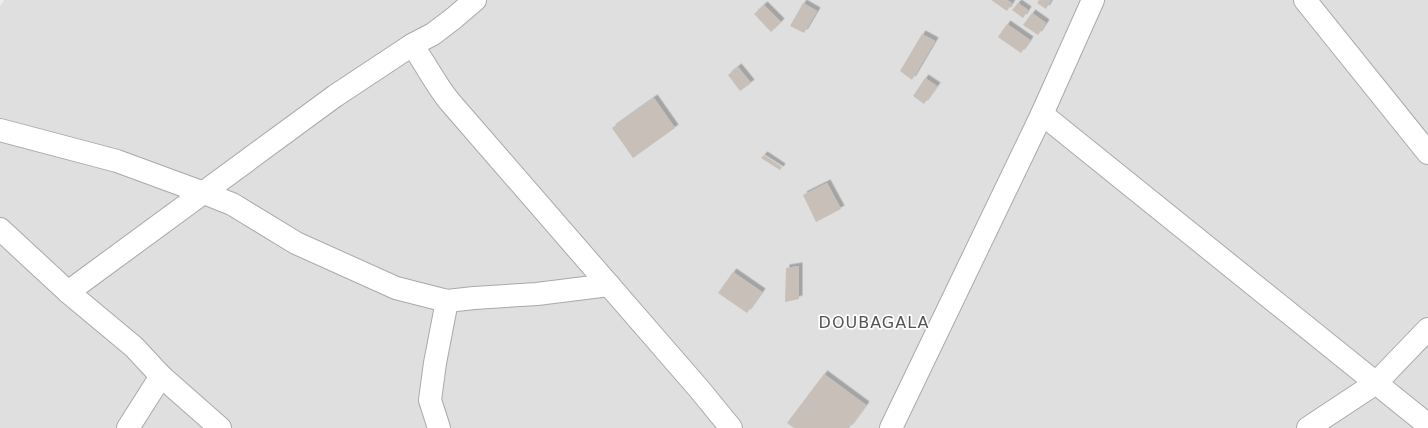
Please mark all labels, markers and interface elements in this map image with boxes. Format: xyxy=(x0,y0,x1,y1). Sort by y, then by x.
district label: DOUBAGALA xyxy=(819,313,929,332)

